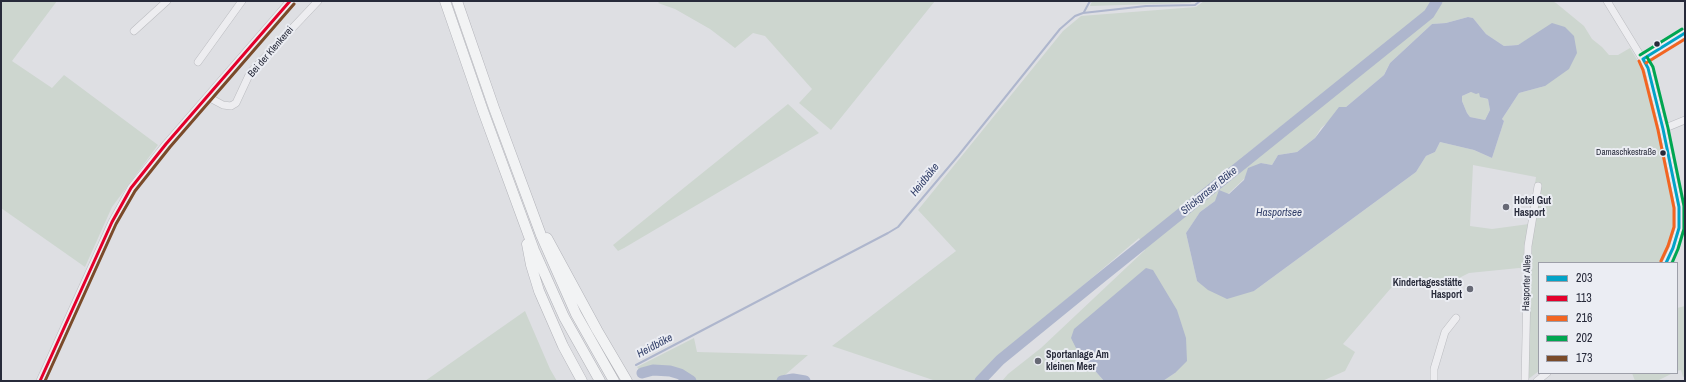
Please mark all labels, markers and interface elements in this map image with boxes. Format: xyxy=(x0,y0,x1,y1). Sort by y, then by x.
street label: Bei der Klenkerei xyxy=(246,24,296,80)
unlabelled marker xyxy=(1652,39,1662,49)
place label: Damaschkestraße xyxy=(1596,148,1656,158)
marker: Damaschkestraße xyxy=(1658,148,1668,158)
water label: Heidbäke xyxy=(908,161,942,199)
water label: Stickgraser Bäke xyxy=(1178,164,1240,218)
place label: Hotel Gut Hasport xyxy=(1514,195,1551,218)
marker: Hotel Gut Hasport xyxy=(1501,202,1511,212)
water label: Hasportsee xyxy=(1256,206,1302,220)
street label: Hasporter Allee xyxy=(1520,255,1534,311)
legend xyxy=(1538,262,1678,374)
text: 203 xyxy=(1576,270,1592,286)
place label: Kindertagesstätte Hasport xyxy=(1393,277,1462,300)
marker: Kindertagesstätte Hasport xyxy=(1465,284,1475,294)
text: 113 xyxy=(1576,290,1592,306)
text: 216 xyxy=(1576,310,1592,326)
text: 202 xyxy=(1576,330,1592,346)
water label: Heidbäke xyxy=(635,331,675,361)
place label: Sportanlage Am kleinen Meer xyxy=(1046,349,1109,372)
text: 173 xyxy=(1576,350,1592,366)
marker: Sportanlage Am kleinen Meer xyxy=(1033,356,1043,366)

